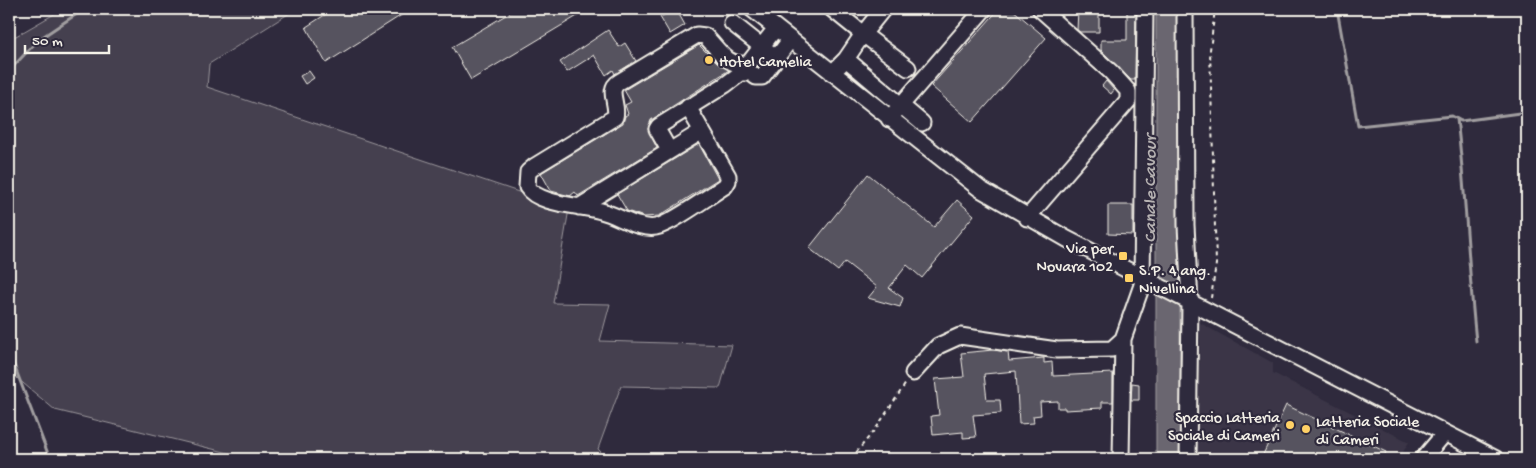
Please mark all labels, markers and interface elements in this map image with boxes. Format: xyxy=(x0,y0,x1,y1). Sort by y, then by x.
scale bar xyxy=(25,22,109,54)
text: 50 m xyxy=(32,33,63,51)
marker: Hotel Camelia xyxy=(703,54,715,66)
place label: Hotel Camelia xyxy=(719,54,813,73)
water label: Canale Cavour xyxy=(1141,132,1162,243)
place label: Via per Novara 102 xyxy=(1037,241,1114,278)
marker: Via per Novara 102 xyxy=(1117,250,1129,262)
place label: S.P. 4 ang. Nivellina xyxy=(1139,263,1211,300)
marker: S.P. 4 ang. Nivellina xyxy=(1123,272,1135,284)
place label: Spaccio Latteria Sociale di Cameri xyxy=(1168,410,1281,447)
place label: Latteria Sociale di Cameri xyxy=(1316,414,1420,451)
marker: Spaccio Latteria Sociale di Cameri xyxy=(1284,419,1296,431)
marker: Latteria Sociale di Cameri xyxy=(1300,423,1312,435)

